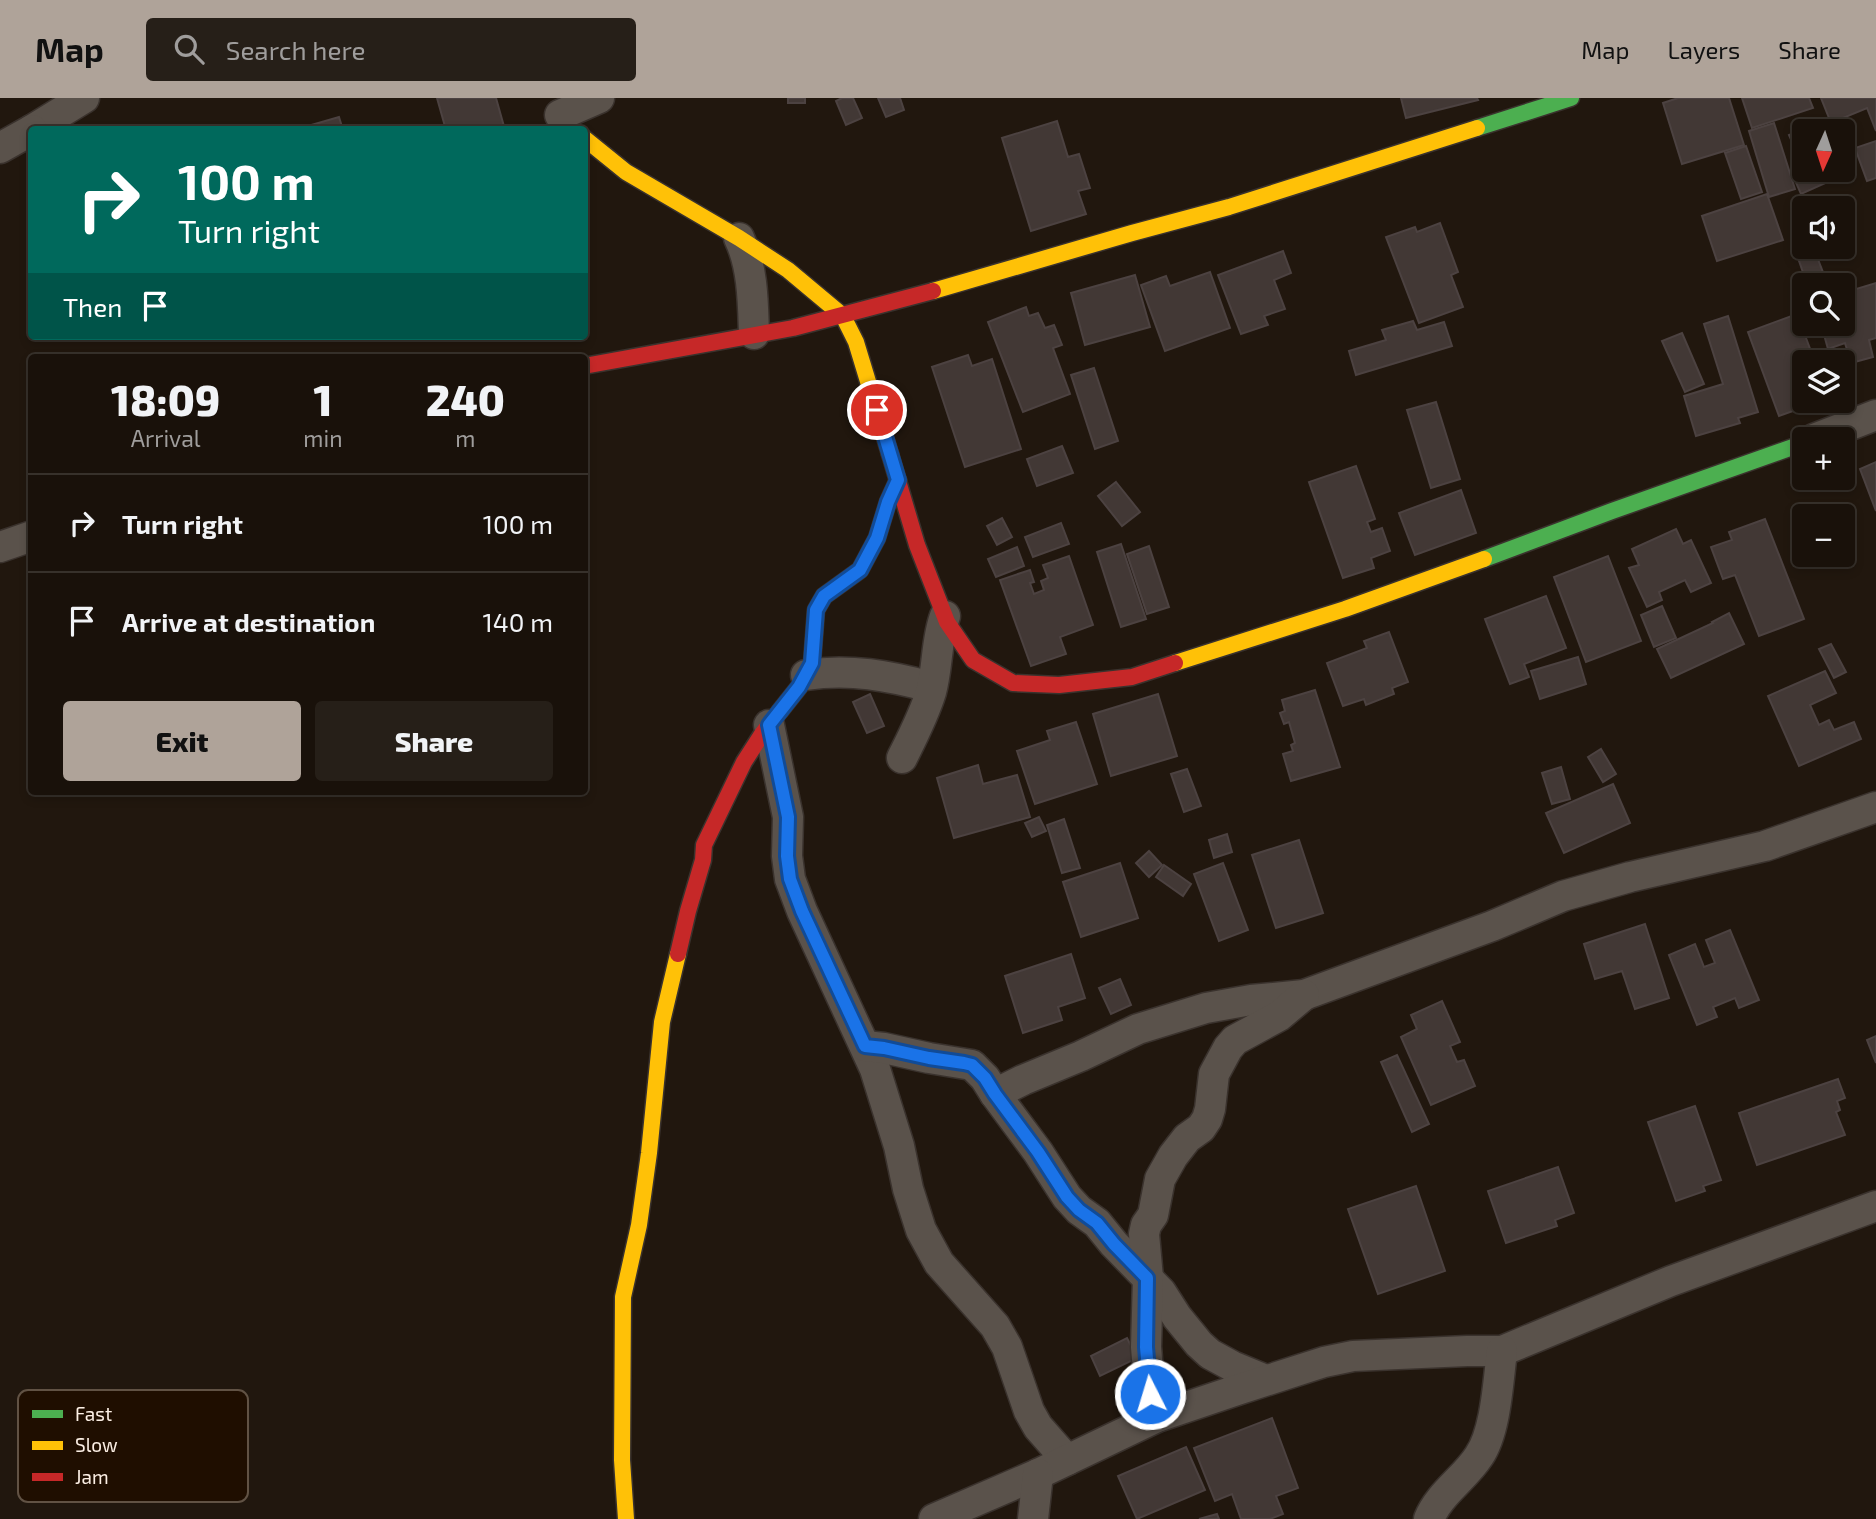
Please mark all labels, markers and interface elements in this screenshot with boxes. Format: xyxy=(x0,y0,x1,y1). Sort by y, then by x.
search box xyxy=(146,18,636,81)
text: Map xyxy=(35,29,104,69)
icon: search xyxy=(170,30,208,68)
text: Search here xyxy=(226,34,365,65)
text: Map xyxy=(1581,35,1629,64)
text: Layers xyxy=(1667,35,1740,64)
text: Share xyxy=(1778,35,1841,64)
north arrow xyxy=(1792,119,1855,182)
map controls xyxy=(1792,119,1855,567)
text: 100 m xyxy=(178,151,315,210)
icon: right xyxy=(63,154,154,245)
button: sound xyxy=(1792,196,1855,259)
text: Turn right xyxy=(178,211,320,249)
button: search xyxy=(1792,273,1855,336)
icon: arrive xyxy=(136,287,174,325)
text: Then xyxy=(63,291,122,322)
button: layers xyxy=(1792,350,1855,413)
text: 18:09 xyxy=(111,374,220,424)
text: 1 xyxy=(313,374,332,424)
text: 240 xyxy=(426,374,505,424)
pin xyxy=(847,380,907,440)
icon: arrive xyxy=(858,391,896,429)
text: Arrival xyxy=(131,424,201,452)
text: min xyxy=(303,424,343,452)
text: m xyxy=(455,424,475,452)
button: + xyxy=(1792,427,1855,490)
icon: right xyxy=(63,504,101,542)
button: − xyxy=(1792,504,1855,567)
text: Turn right xyxy=(122,508,243,539)
text: 100 m xyxy=(483,508,553,539)
icon: arrive xyxy=(63,602,101,640)
text: Arrive at destination xyxy=(122,606,375,637)
text: 140 m xyxy=(482,606,553,637)
button: Exit xyxy=(63,701,301,781)
button: Share xyxy=(315,701,553,781)
position arrow xyxy=(1113,1357,1187,1431)
legend xyxy=(18,1390,248,1502)
text: Fast xyxy=(75,1402,112,1425)
text: Slow xyxy=(75,1433,118,1456)
text: Jam xyxy=(75,1465,109,1488)

